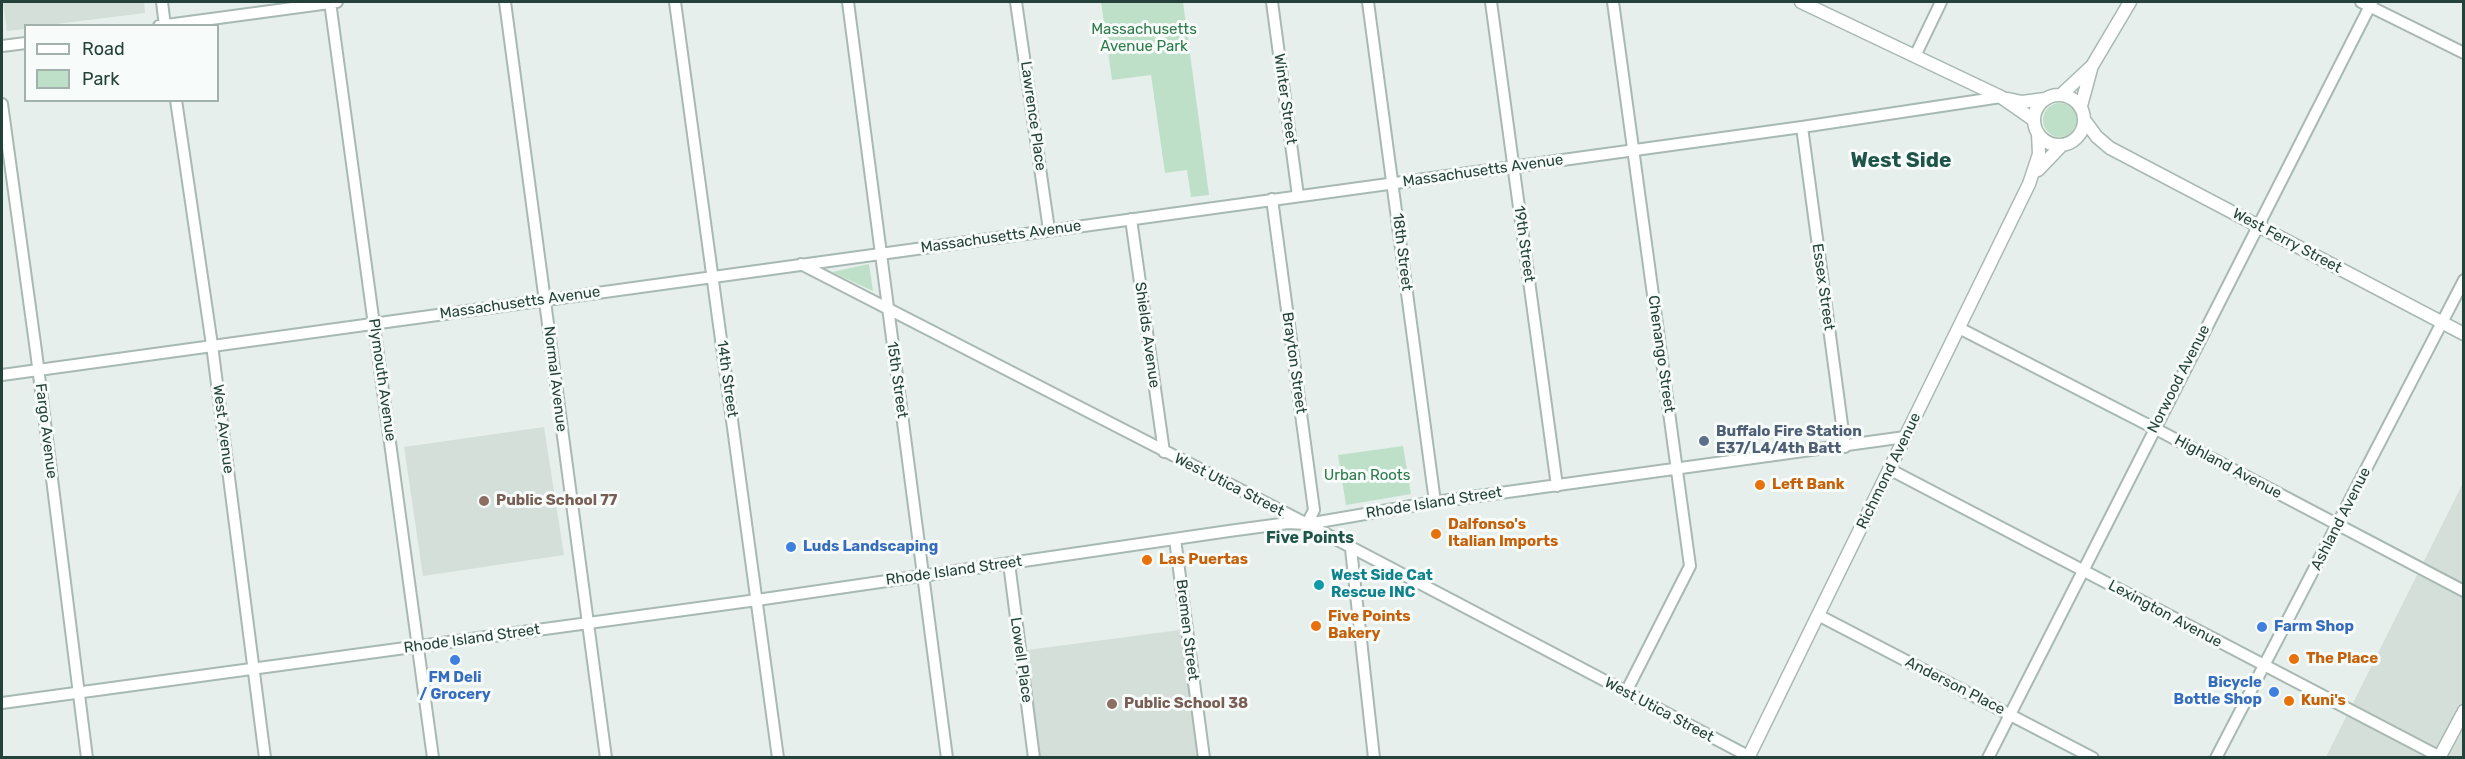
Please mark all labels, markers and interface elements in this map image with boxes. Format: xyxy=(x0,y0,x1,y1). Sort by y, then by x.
park label: Massachusetts Avenue Park xyxy=(1091,21,1197,56)
legend xyxy=(24,24,219,102)
text: Road xyxy=(82,38,125,60)
street label: Winter Street xyxy=(1270,52,1300,146)
street label: Lawrence Place xyxy=(1016,60,1050,172)
text: Park xyxy=(82,68,119,90)
district label: West Side xyxy=(1850,148,1952,174)
street label: Massachusetts Avenue xyxy=(1402,151,1564,191)
street label: 19th Street xyxy=(1510,204,1538,284)
street label: West Ferry Street xyxy=(2229,205,2345,277)
street label: 18th Street xyxy=(1388,212,1416,292)
street label: Massachusetts Avenue xyxy=(920,217,1082,257)
street label: Essex Street xyxy=(1808,242,1838,332)
street label: Shields Avenue xyxy=(1131,281,1163,389)
street label: Massachusetts Avenue xyxy=(439,283,601,323)
street label: Chenango Street xyxy=(1644,294,1678,414)
street label: Brayton Street xyxy=(1278,311,1310,415)
street label: Plymouth Avenue xyxy=(364,317,400,443)
street label: Norwood Avenue xyxy=(2144,322,2214,436)
street label: Normal Avenue xyxy=(540,325,570,433)
street label: 14th Street xyxy=(713,339,741,419)
street label: 15th Street xyxy=(883,340,911,420)
street label: Fargo Avenue xyxy=(31,382,61,480)
street label: West Avenue xyxy=(209,383,237,475)
street label: Richmond Avenue xyxy=(1853,410,1925,532)
place label: Buffalo Fire Station E37/L4/4th Batt xyxy=(1716,423,1862,458)
street label: Highland Avenue xyxy=(2171,431,2285,503)
marker: Buffalo Fire Station E37/L4/4th Batt xyxy=(1697,434,1711,448)
street label: West Utica Street xyxy=(1171,450,1287,520)
street label: Ashland Avenue xyxy=(2307,465,2375,573)
park label: Urban Roots xyxy=(1324,467,1410,485)
place label: Left Bank xyxy=(1772,476,1844,494)
marker: Left Bank xyxy=(1753,478,1767,492)
street label: Rhode Island Street xyxy=(1365,483,1503,523)
place label: Public School 77 xyxy=(496,492,617,510)
marker: Public School 77 xyxy=(477,494,491,508)
place label: Dalfonso's Italian Imports xyxy=(1448,516,1558,551)
marker: Dalfonso's Italian Imports xyxy=(1429,527,1443,541)
district label: Five Points xyxy=(1266,528,1354,548)
place label: Luds Landscaping xyxy=(803,538,938,556)
marker: Luds Landscaping xyxy=(784,540,798,554)
place label: Las Puertas xyxy=(1159,551,1248,569)
street label: Rhode Island Street xyxy=(885,553,1023,589)
marker: Las Puertas xyxy=(1140,553,1154,567)
place label: West Side Cat Rescue INC xyxy=(1331,567,1433,602)
street label: Lexington Avenue xyxy=(2105,576,2225,652)
street label: Bremen Street xyxy=(1172,578,1202,682)
marker: West Side Cat Rescue INC xyxy=(1312,578,1326,592)
place label: Five Points Bakery xyxy=(1328,608,1411,643)
street label: Lowell Place xyxy=(1006,616,1036,704)
place label: Farm Shop xyxy=(2274,618,2354,636)
marker: Five Points Bakery xyxy=(1309,619,1323,633)
marker: Farm Shop xyxy=(2255,620,2269,634)
street label: Rhode Island Street xyxy=(403,621,541,657)
place label: The Place xyxy=(2306,650,2378,668)
marker: The Place xyxy=(2287,652,2301,666)
marker: FM Deli / Grocery xyxy=(448,653,462,667)
street label: Anderson Place xyxy=(1902,653,2008,719)
place label: FM Deli / Grocery xyxy=(419,669,491,704)
street label: West Utica Street xyxy=(1601,674,1717,746)
place label: Bicycle Bottle Shop xyxy=(2174,674,2262,709)
marker: Bicycle Bottle Shop xyxy=(2267,685,2281,699)
place label: Kuni's xyxy=(2301,692,2346,710)
marker: Kuni's xyxy=(2282,694,2296,708)
place label: Public School 38 xyxy=(1124,695,1248,713)
marker: Public School 38 xyxy=(1105,697,1119,711)

